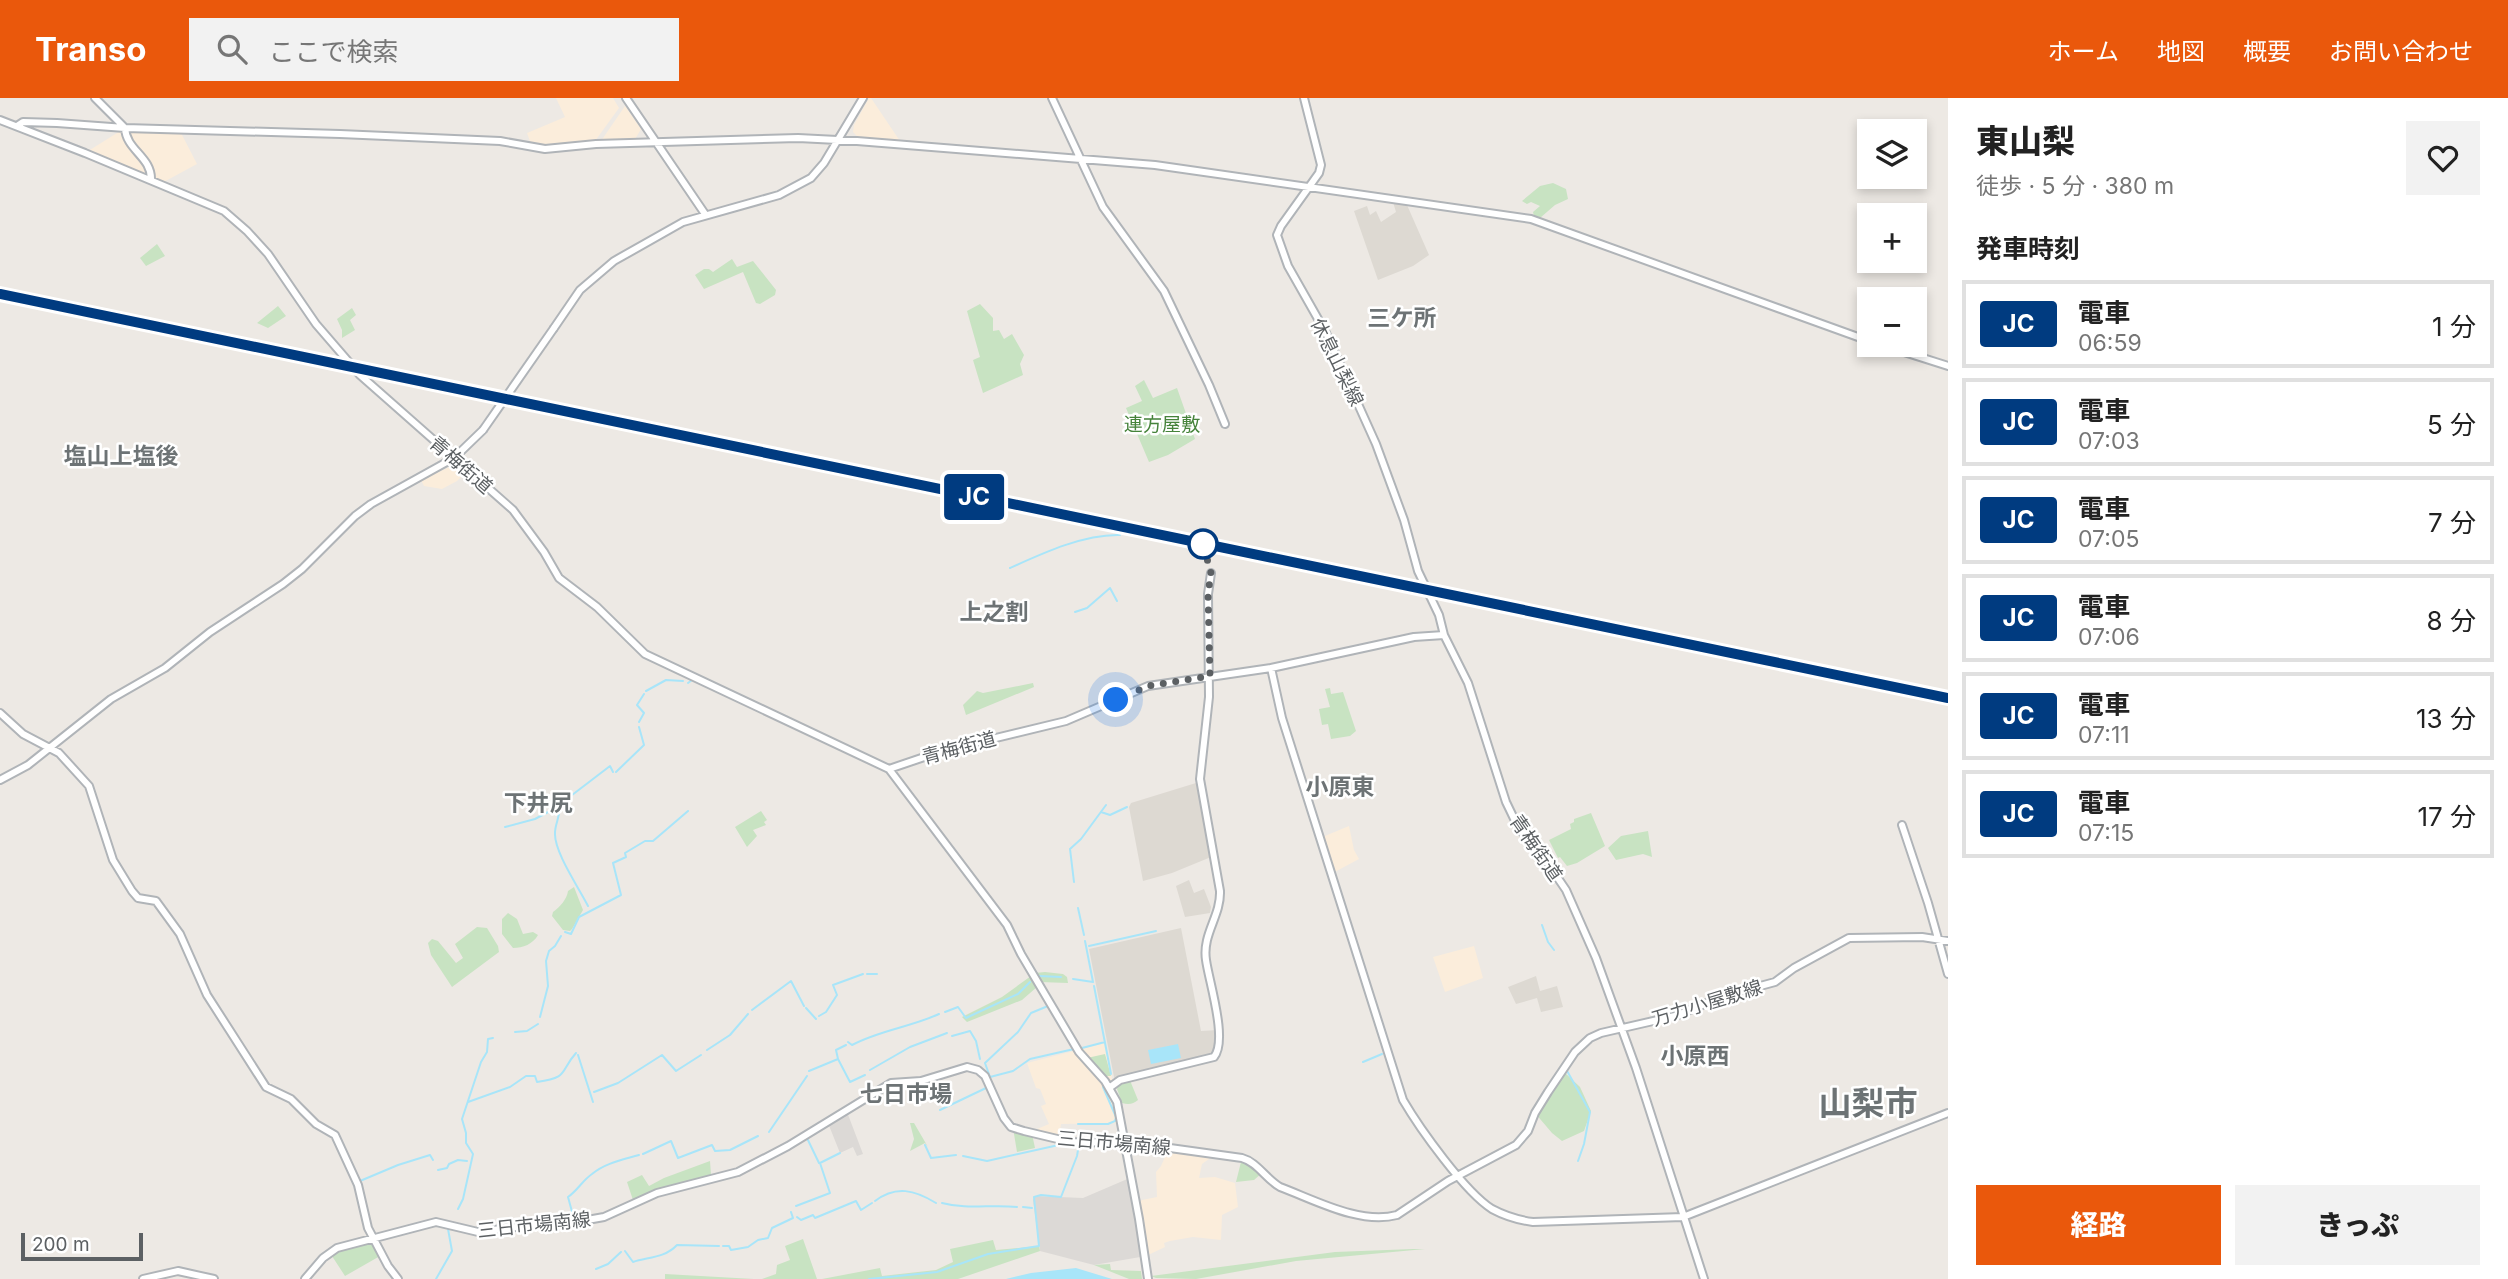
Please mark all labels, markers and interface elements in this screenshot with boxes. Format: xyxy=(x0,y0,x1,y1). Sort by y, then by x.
search box xyxy=(189,18,679,81)
text: Transo xyxy=(35,29,147,69)
icon: search xyxy=(213,30,251,68)
text: ここで検索 xyxy=(269,36,399,67)
text: ホーム xyxy=(2048,37,2119,66)
text: 地図 xyxy=(2157,37,2205,66)
text: 概要 xyxy=(2243,37,2291,66)
text: お問い合わせ xyxy=(2329,37,2473,66)
map controls xyxy=(1857,119,1927,357)
button: layers xyxy=(1857,119,1927,189)
text: 東山梨 xyxy=(1976,121,2075,161)
button: heart xyxy=(2406,121,2480,195)
text: 徒歩 · 5 分 · 380 m xyxy=(1976,172,2174,200)
button: + xyxy=(1857,203,1927,273)
text: 発車時刻 xyxy=(1976,233,2080,264)
button: − xyxy=(1857,287,1927,357)
text: 電車 xyxy=(2078,297,2130,328)
district label: 三ケ所 xyxy=(1368,304,1437,332)
text: JC xyxy=(2003,309,2034,338)
text: 1 分 xyxy=(2432,311,2476,342)
street label: 休息山梨線 xyxy=(1306,314,1368,410)
text: 06:59 xyxy=(2078,329,2142,357)
text: 電車 xyxy=(2078,395,2130,426)
text: JC xyxy=(2003,407,2034,436)
text: 5 分 xyxy=(2427,409,2476,440)
park label: 連方屋敷 xyxy=(1124,413,1200,436)
text: 07:03 xyxy=(2078,427,2140,455)
street label: 青梅街道 xyxy=(425,431,497,499)
district label: 塩山上塩後 xyxy=(64,442,179,470)
line badge: JC xyxy=(942,474,1006,520)
text: JC xyxy=(958,482,990,511)
text: 電車 xyxy=(2078,493,2130,524)
text: JC xyxy=(2003,505,2034,534)
text: 7 分 xyxy=(2428,507,2476,538)
text: 07:05 xyxy=(2078,525,2139,553)
unlabelled marker xyxy=(1188,529,1218,559)
text: 電車 xyxy=(2078,591,2130,622)
district label: 上之割 xyxy=(960,598,1029,626)
text: JC xyxy=(2003,603,2034,632)
text: 8 分 xyxy=(2427,605,2476,636)
text: 07:06 xyxy=(2078,623,2140,651)
your location xyxy=(1098,682,1133,717)
text: 電車 xyxy=(2078,689,2130,720)
text: JC xyxy=(2003,701,2034,730)
text: 13 分 xyxy=(2416,703,2476,734)
text: 07:11 xyxy=(2078,721,2130,749)
street label: 青梅街道 xyxy=(919,727,999,769)
district label: 小原東 xyxy=(1306,773,1375,801)
text: 電車 xyxy=(2078,787,2130,818)
district label: 下井尻 xyxy=(504,789,573,817)
text: JC xyxy=(2003,799,2034,828)
text: 17 分 xyxy=(2417,801,2476,832)
street label: 青梅街道 xyxy=(1505,810,1567,886)
text: 07:15 xyxy=(2078,819,2134,847)
street label: 万力小屋敷線 xyxy=(1649,975,1765,1031)
district label: 小原西 xyxy=(1661,1042,1730,1070)
district label: 七日市場 xyxy=(860,1080,952,1108)
district label: 山梨市 xyxy=(1819,1083,1918,1123)
street label: 三日市場南線 xyxy=(1056,1127,1172,1159)
button: 経路 xyxy=(1976,1185,2221,1265)
button: きっぷ xyxy=(2235,1185,2480,1265)
street label: 三日市場南線 xyxy=(476,1208,592,1242)
scale bar xyxy=(21,1230,144,1262)
text: 200 m xyxy=(32,1233,90,1256)

